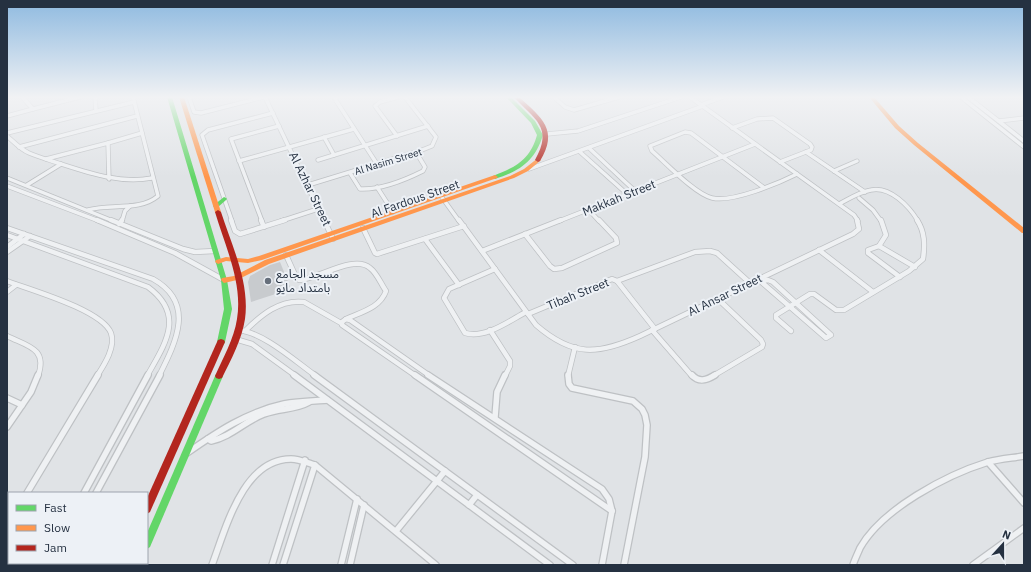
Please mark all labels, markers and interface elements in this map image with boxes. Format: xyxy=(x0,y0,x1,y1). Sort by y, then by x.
street label: Al Nasim Street xyxy=(353,145,424,178)
street label: Al Azhar Street xyxy=(286,149,335,228)
street label: Al Fardous Street xyxy=(368,176,461,221)
street label: Makkah Street xyxy=(580,176,658,219)
place label: مسجد الجامع بامتداد مايو xyxy=(276,266,339,295)
street label: Al Ansar Street xyxy=(685,270,764,319)
street label: Tibah Street xyxy=(545,274,611,313)
marker: مسجد الجامع بامتداد مايو xyxy=(263,276,273,286)
legend xyxy=(8,492,148,564)
text: Fast xyxy=(44,500,67,515)
text: Slow xyxy=(44,520,70,535)
north arrow xyxy=(983,524,1023,564)
text: N xyxy=(1000,527,1013,543)
text: Jam xyxy=(44,540,67,555)

